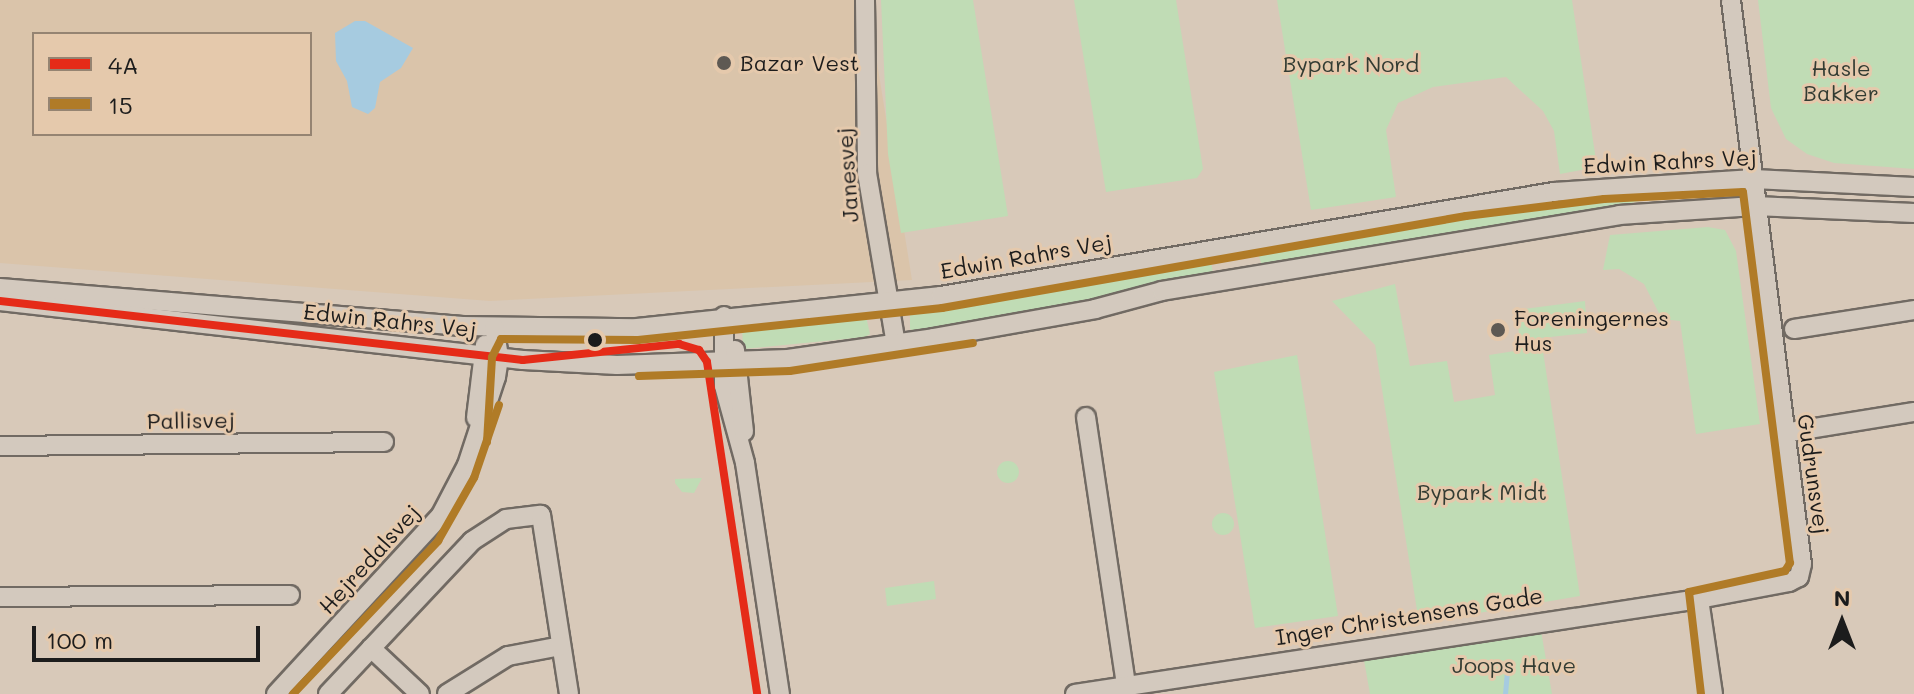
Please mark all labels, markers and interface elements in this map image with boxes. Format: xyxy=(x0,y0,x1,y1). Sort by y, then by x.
legend xyxy=(32,32,312,136)
text: 4A xyxy=(108,49,139,80)
place label: Bazar Vest xyxy=(740,50,860,76)
park label: Bypark Nord xyxy=(1283,51,1419,77)
marker: Bazar Vest xyxy=(715,54,733,72)
park label: Hasle Bakker xyxy=(1803,54,1879,106)
text: 15 xyxy=(108,89,133,120)
street label: Janesvej xyxy=(831,127,863,223)
street label: Edwin Rahrs Vej xyxy=(1583,143,1757,179)
street label: Edwin Rahrs Vej xyxy=(938,228,1114,284)
street label: Edwin Rahrs Vej xyxy=(302,298,478,342)
place label: Foreningernes Hus xyxy=(1514,304,1669,356)
marker: Foreningernes Hus xyxy=(1489,321,1507,339)
unlabelled marker xyxy=(587,332,603,348)
street label: Pallisvej xyxy=(147,406,235,434)
street label: Gudrunsvej xyxy=(1793,412,1835,536)
park label: Bypark Midt xyxy=(1417,479,1547,505)
street label: Hejredalsvej xyxy=(313,499,425,619)
street label: Inger Christensens Gade xyxy=(1274,582,1544,650)
north arrow xyxy=(1802,582,1882,662)
text: N xyxy=(1834,583,1850,612)
scale bar xyxy=(36,610,264,660)
text: 100 m xyxy=(46,624,113,655)
park label: Joops Have xyxy=(1452,652,1576,678)

